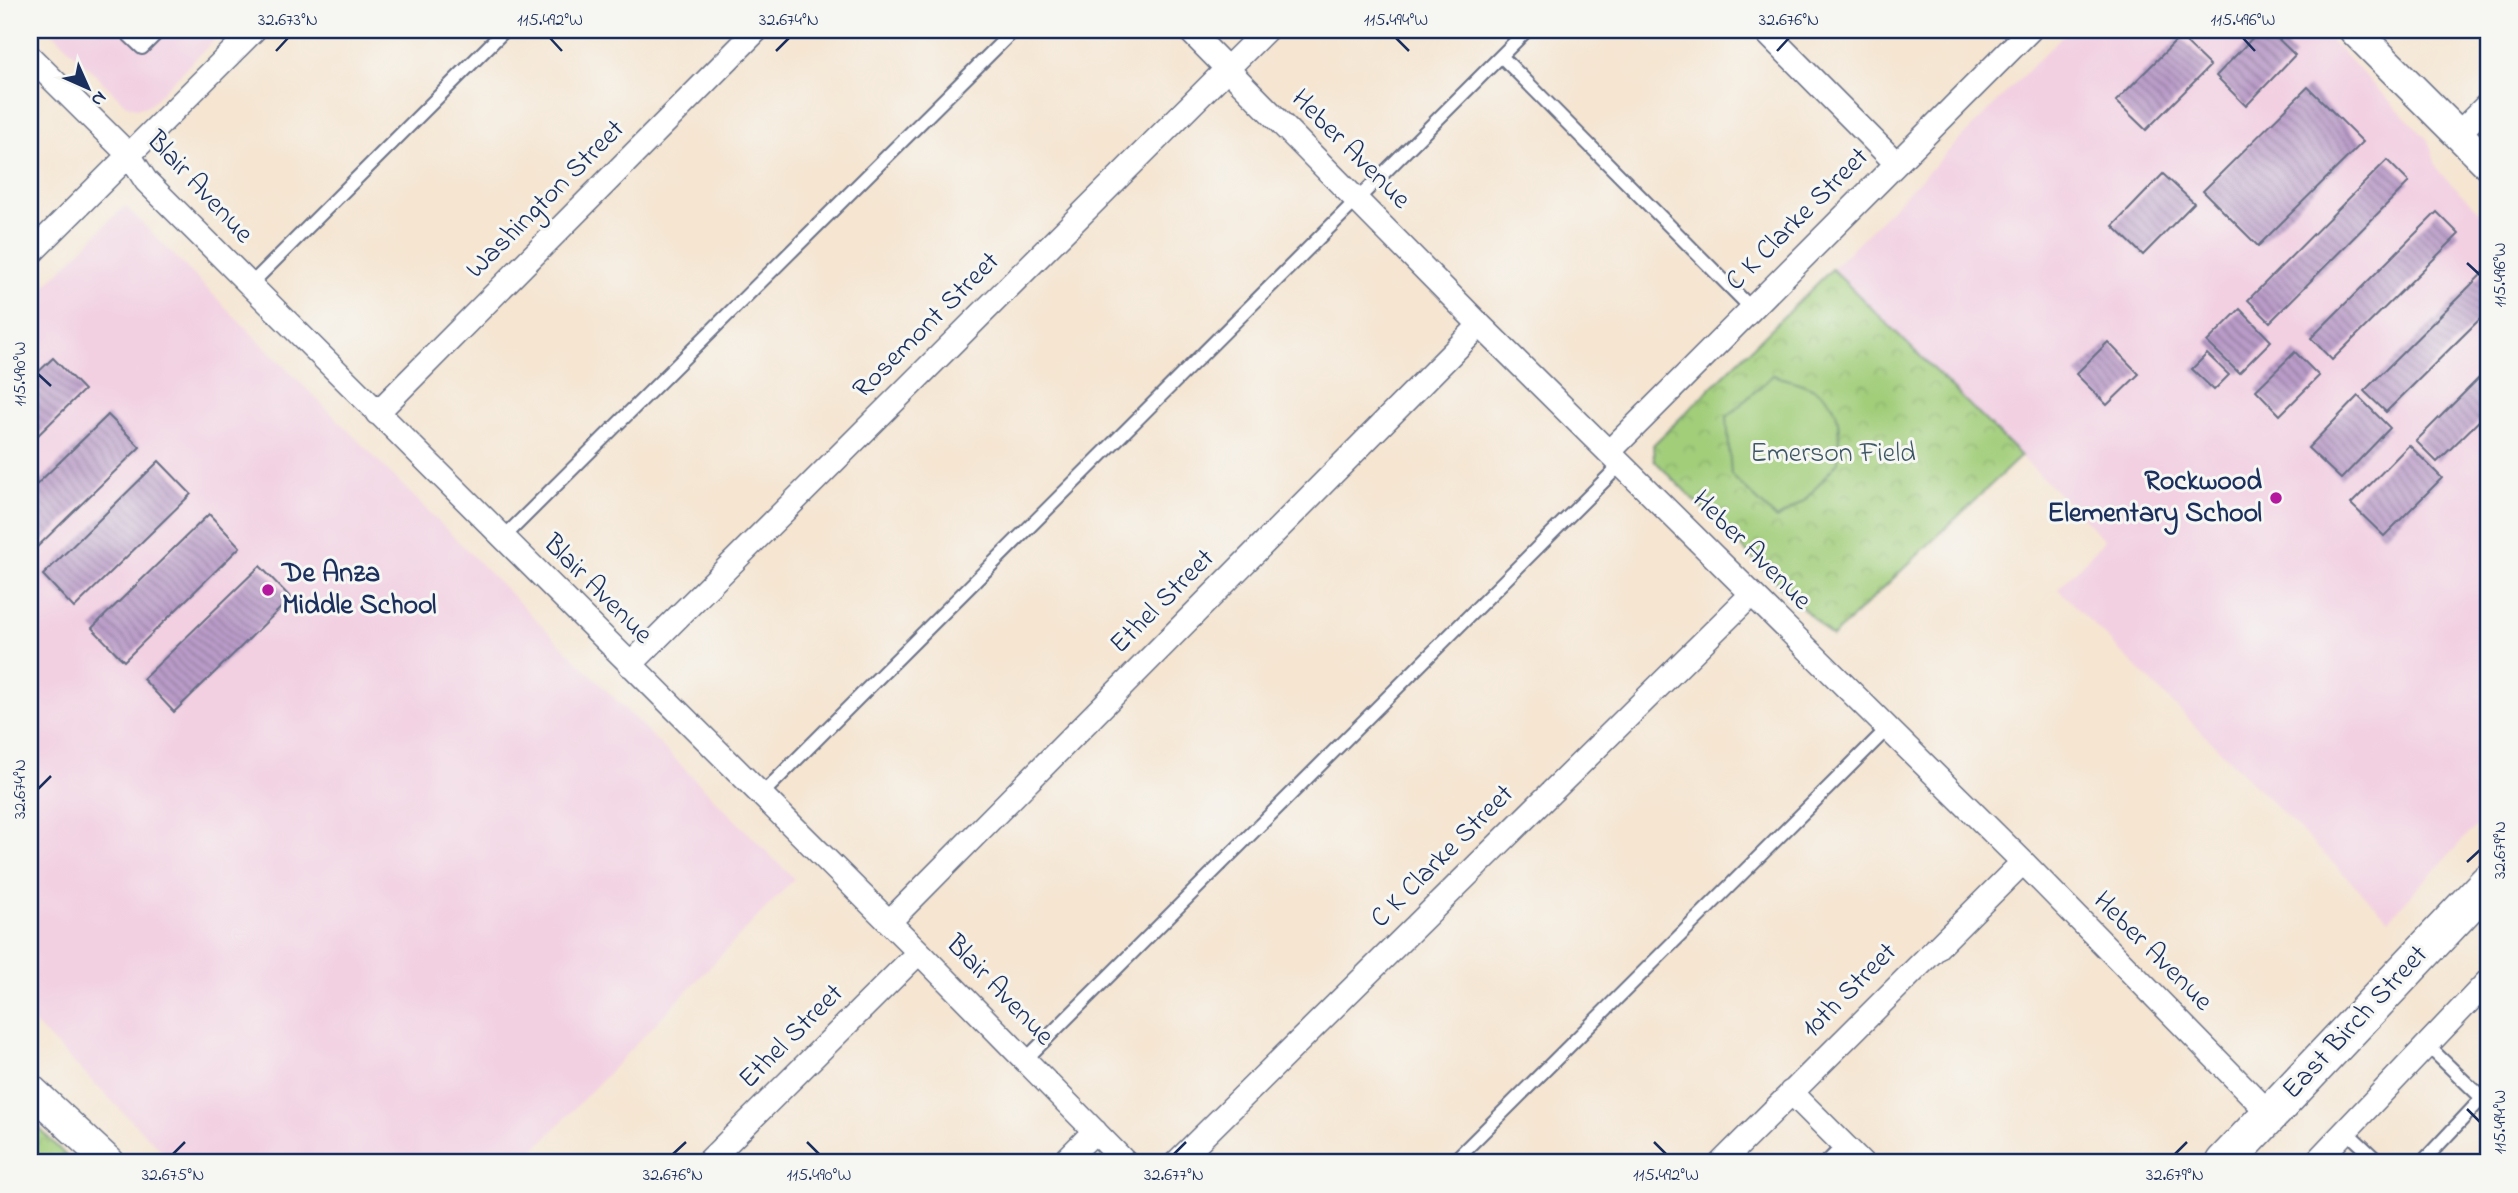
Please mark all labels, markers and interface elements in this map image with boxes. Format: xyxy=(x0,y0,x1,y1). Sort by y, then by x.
text: 32.673°N xyxy=(258,8,318,34)
text: 115.492°W xyxy=(517,8,583,34)
text: 32.674°N xyxy=(759,8,819,34)
text: 115.494°W xyxy=(1364,8,1428,34)
text: 32.676°N xyxy=(1759,8,1819,34)
text: 115.496°W xyxy=(2211,8,2276,34)
north arrow xyxy=(52,52,122,122)
street label: Heber Avenue xyxy=(1281,81,1420,220)
text: N xyxy=(84,84,112,112)
street label: Washington Street xyxy=(457,111,635,289)
street label: Blair Avenue xyxy=(135,122,263,254)
street label: C K Clarke Street xyxy=(1717,139,1879,301)
text: 115.496°W xyxy=(2488,242,2514,307)
street label: Rosemont Street xyxy=(844,243,1010,409)
text: 115.490°W xyxy=(8,342,34,406)
park label: Emerson Field xyxy=(1750,434,1916,475)
place label: Rockwood Elementary School xyxy=(2047,462,2262,535)
street label: Heber Avenue xyxy=(1682,482,1821,621)
marker: Rockwood Elementary School xyxy=(2268,490,2284,506)
street label: Blair Avenue xyxy=(532,525,662,655)
street label: Ethel Street xyxy=(1101,540,1225,664)
place label: De Anza Middle School xyxy=(280,554,437,627)
marker: De Anza Middle School xyxy=(260,582,276,598)
text: 32.674°N xyxy=(8,759,34,819)
street label: C K Clarke Street xyxy=(1362,776,1524,938)
text: 32.679°N xyxy=(2488,821,2514,879)
street label: Heber Avenue xyxy=(2083,883,2222,1022)
street label: Blair Avenue xyxy=(934,925,1063,1056)
street label: 10th Street xyxy=(1793,934,1907,1048)
street label: East Birch Street xyxy=(2273,936,2439,1110)
street label: Ethel Street xyxy=(730,975,854,1099)
text: 115.494°W xyxy=(2488,1090,2514,1154)
text: 32.675°N xyxy=(142,1163,204,1189)
text: 32.676°N xyxy=(643,1163,703,1189)
text: 115.490°W xyxy=(787,1163,851,1189)
text: 32.677°N xyxy=(1144,1163,1204,1189)
text: 115.492°W xyxy=(1633,1163,1699,1189)
text: 32.679°N xyxy=(2146,1163,2204,1189)

